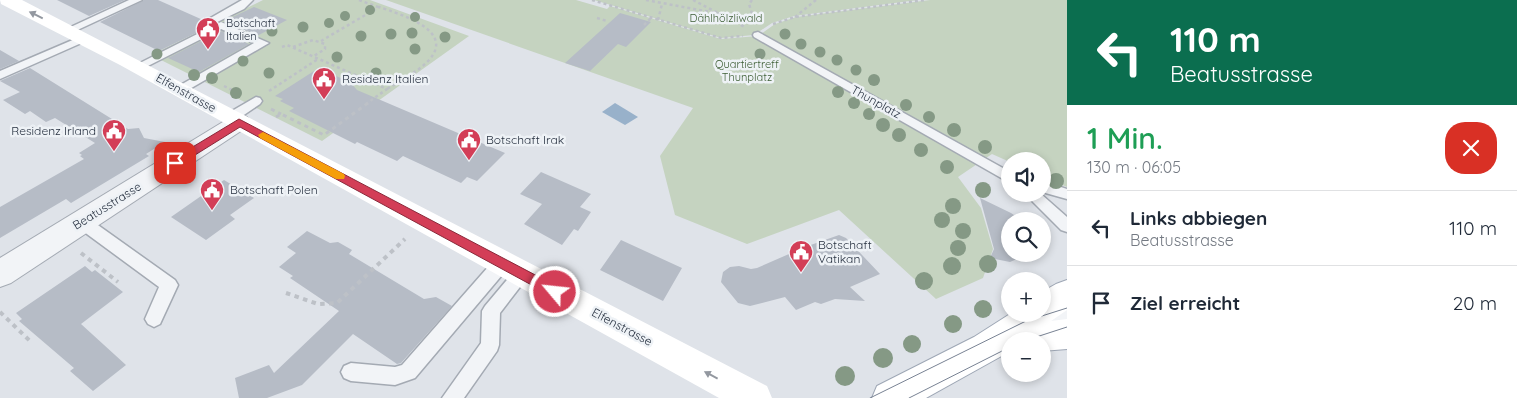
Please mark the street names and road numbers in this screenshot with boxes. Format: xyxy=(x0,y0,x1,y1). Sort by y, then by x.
street label: Elfenstrasse xyxy=(153,70,219,115)
street label: Thunplatz xyxy=(849,82,904,122)
street label: Beatusstrasse xyxy=(70,178,144,233)
street label: Elfenstrasse xyxy=(589,304,655,349)

